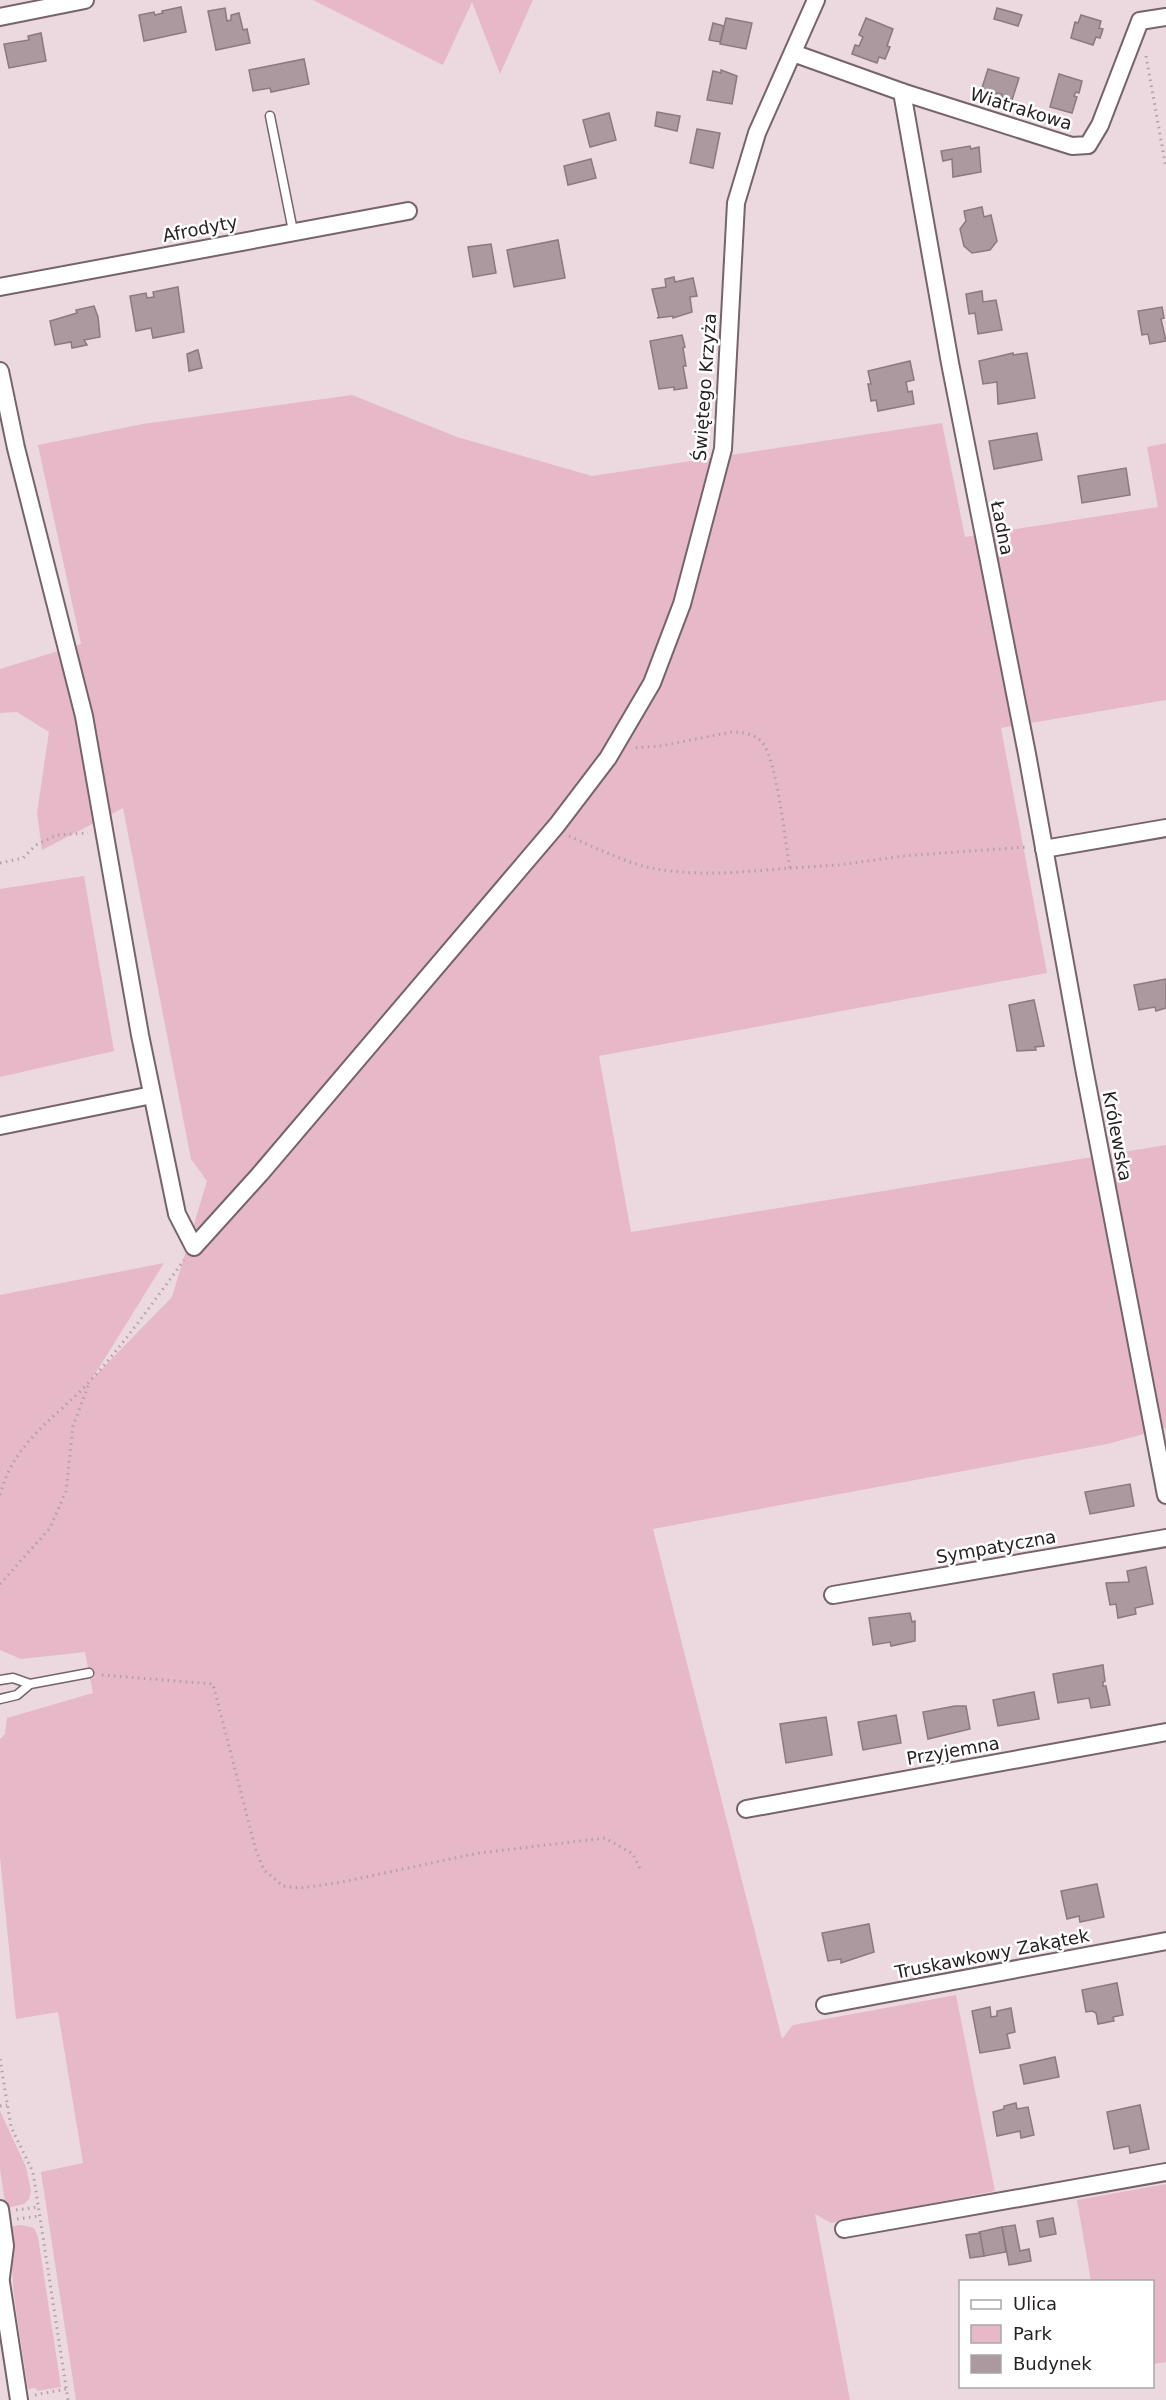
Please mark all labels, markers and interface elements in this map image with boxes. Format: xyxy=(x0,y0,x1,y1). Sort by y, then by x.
street label: Wiatrakowa xyxy=(968,83,1075,134)
street label: Afrodyty xyxy=(161,211,239,246)
street label: Świętego Krzyża xyxy=(689,312,720,462)
street label: Ładna xyxy=(987,498,1018,557)
street label: Królewska xyxy=(1098,1089,1136,1183)
street label: Sympatyczna xyxy=(934,1526,1058,1567)
street label: Przyjemna xyxy=(905,1732,1001,1769)
street label: Truskawkowy Zakątek xyxy=(892,1924,1091,1983)
legend xyxy=(959,2280,1154,2388)
text: Ulica xyxy=(1013,2293,1057,2314)
text: Park xyxy=(1013,2323,1052,2344)
text: Budynek xyxy=(1013,2353,1092,2374)

